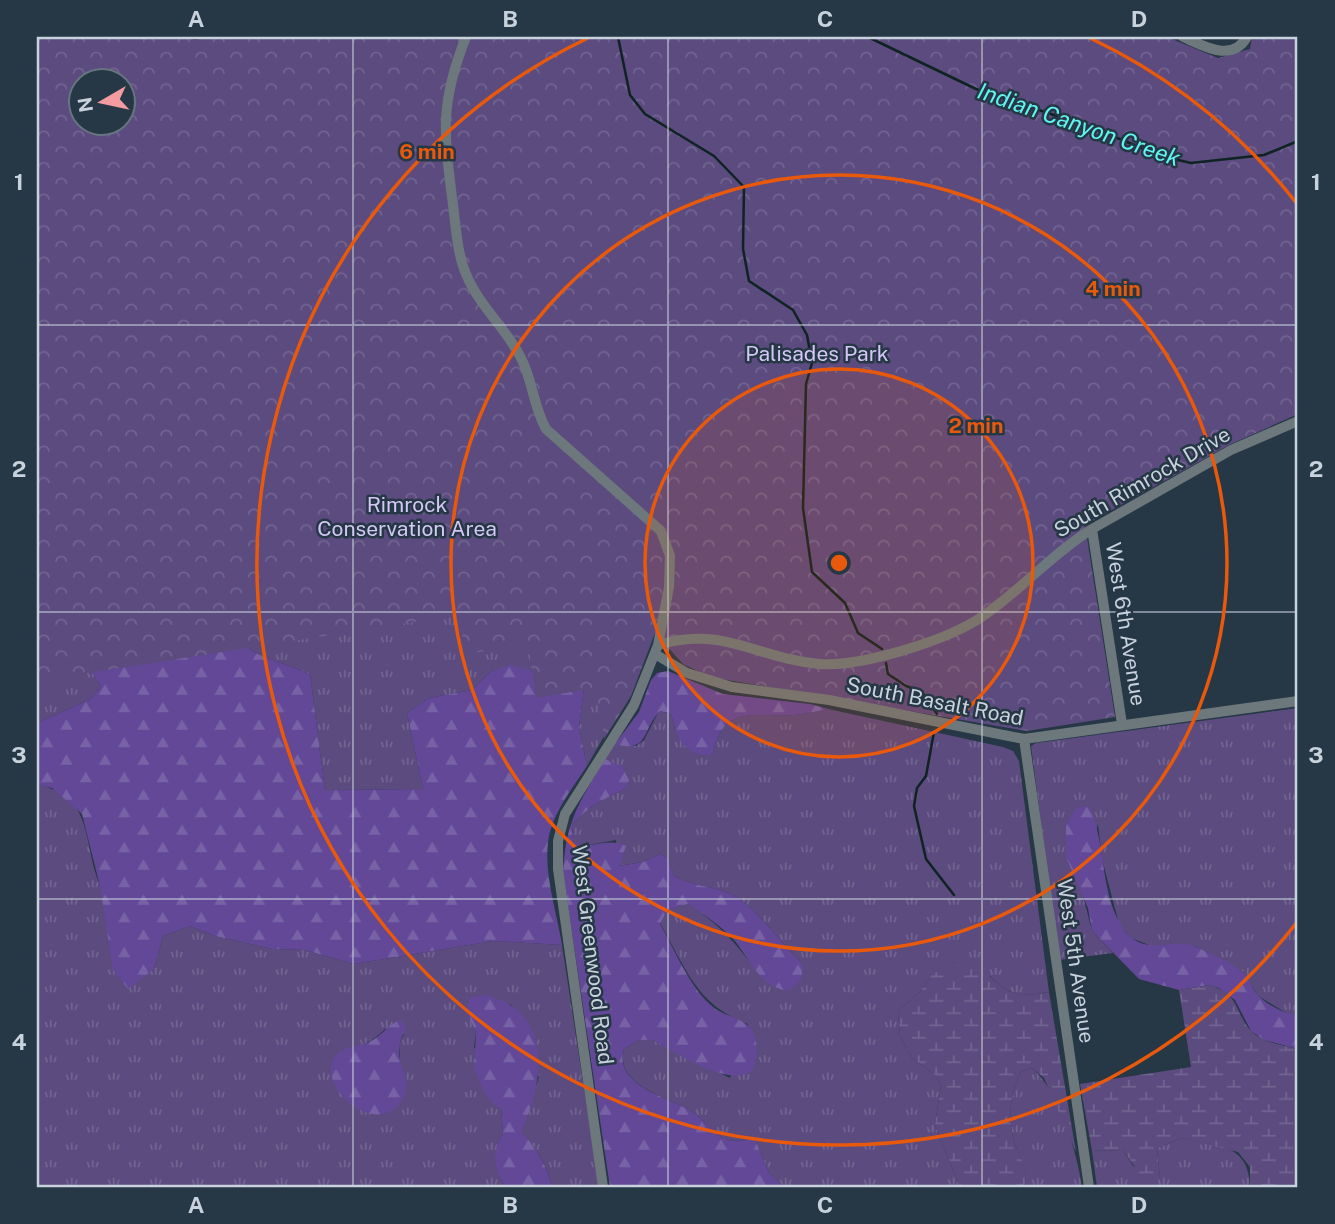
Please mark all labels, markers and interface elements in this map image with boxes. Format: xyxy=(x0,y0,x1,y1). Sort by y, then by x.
text: A xyxy=(188,5,205,32)
text: B xyxy=(502,5,518,32)
text: C xyxy=(817,5,833,32)
text: D xyxy=(1131,5,1147,32)
north arrow xyxy=(66,66,136,136)
water label: Indian Canyon Creek xyxy=(974,77,1184,172)
text: N xyxy=(73,96,97,114)
text: 6 min xyxy=(399,139,455,164)
text: 1 xyxy=(14,168,24,195)
text: 1 xyxy=(1311,168,1321,195)
text: 4 min xyxy=(1085,276,1141,301)
park label: Palisades Park xyxy=(745,341,889,366)
text: 2 min xyxy=(948,413,1004,438)
street label: South Rimrock Drive xyxy=(1049,421,1235,543)
text: 2 xyxy=(12,455,26,482)
text: 2 xyxy=(1309,455,1323,482)
park label: Rimrock Conservation Area xyxy=(317,492,497,541)
street label: West 6th Avenue xyxy=(1101,540,1151,708)
centre of rings xyxy=(827,551,851,575)
street label: South Basalt Road xyxy=(844,672,1026,730)
text: 3 xyxy=(11,741,27,768)
text: 3 xyxy=(1308,741,1324,768)
street label: West Greenwood Road xyxy=(567,844,619,1066)
street label: West 5th Avenue xyxy=(1052,877,1100,1045)
text: 4 xyxy=(11,1028,27,1055)
text: 4 xyxy=(1308,1028,1324,1055)
text: A xyxy=(188,1191,205,1218)
text: B xyxy=(502,1191,518,1218)
text: C xyxy=(817,1191,833,1218)
text: D xyxy=(1131,1191,1147,1218)

